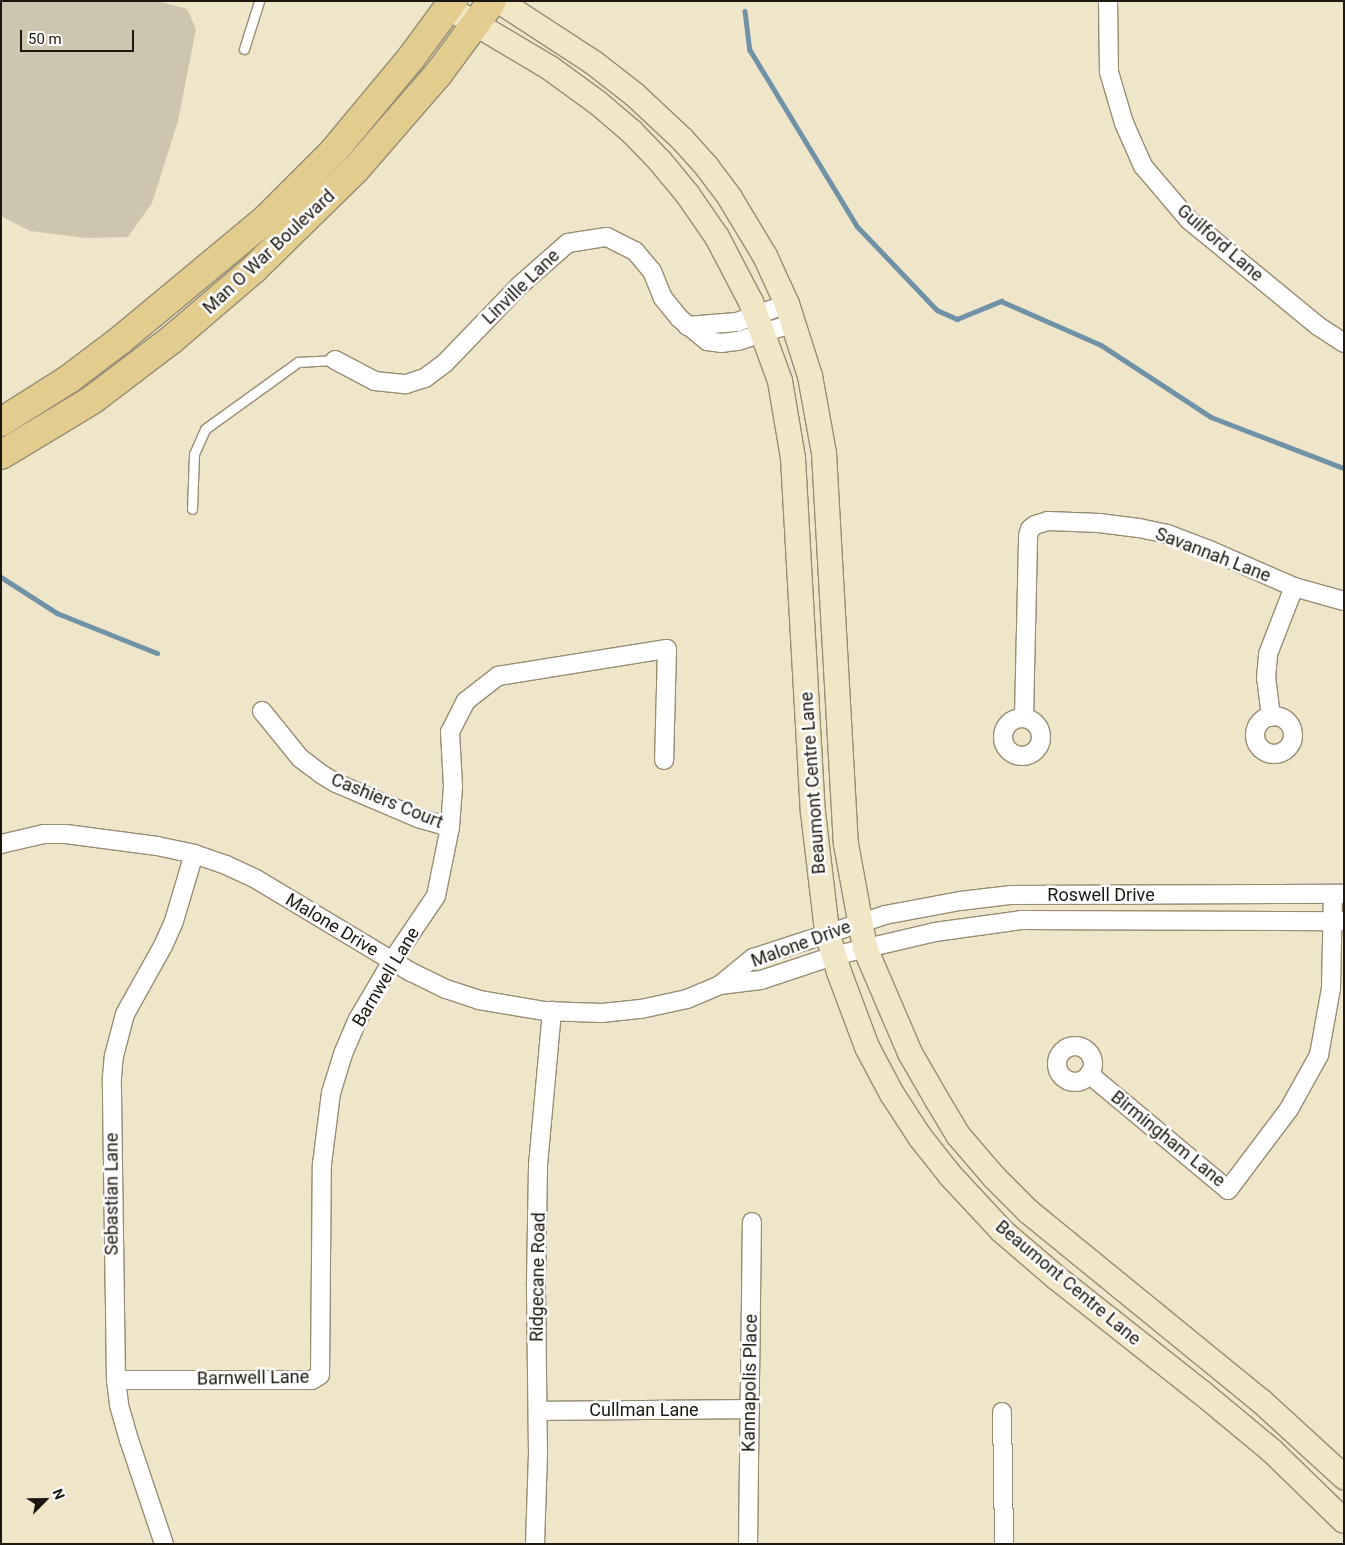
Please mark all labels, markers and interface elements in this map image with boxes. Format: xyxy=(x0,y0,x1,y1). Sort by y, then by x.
scale bar xyxy=(22,20,136,52)
text: 50 m xyxy=(28,30,62,48)
street label: Man O War Boulevard xyxy=(199,185,339,319)
street label: Guilford Lane xyxy=(1173,200,1267,286)
street label: Linville Lane xyxy=(478,245,564,329)
street label: Savannah Lane xyxy=(1152,523,1274,587)
street label: Beaumont Centre Lane xyxy=(796,691,830,875)
street label: Cashiers Court xyxy=(328,769,446,833)
street label: Roswell Drive xyxy=(1047,884,1155,906)
street label: Malone Drive xyxy=(282,889,382,961)
street label: Malone Drive xyxy=(748,916,854,972)
street label: Barnwell Lane xyxy=(348,923,424,1031)
street label: Birmingham Lane xyxy=(1106,1086,1230,1192)
street label: Sebastian Lane xyxy=(101,1133,123,1255)
street label: Ridgecane Road xyxy=(526,1212,550,1342)
street label: Beaumont Centre Lane xyxy=(991,1216,1145,1350)
street label: Kannapolis Place xyxy=(738,1314,762,1452)
street label: Barnwell Lane xyxy=(197,1366,309,1390)
street label: Cullman Lane xyxy=(589,1399,699,1421)
north arrow xyxy=(20,1475,70,1525)
text: N xyxy=(50,1486,68,1502)

